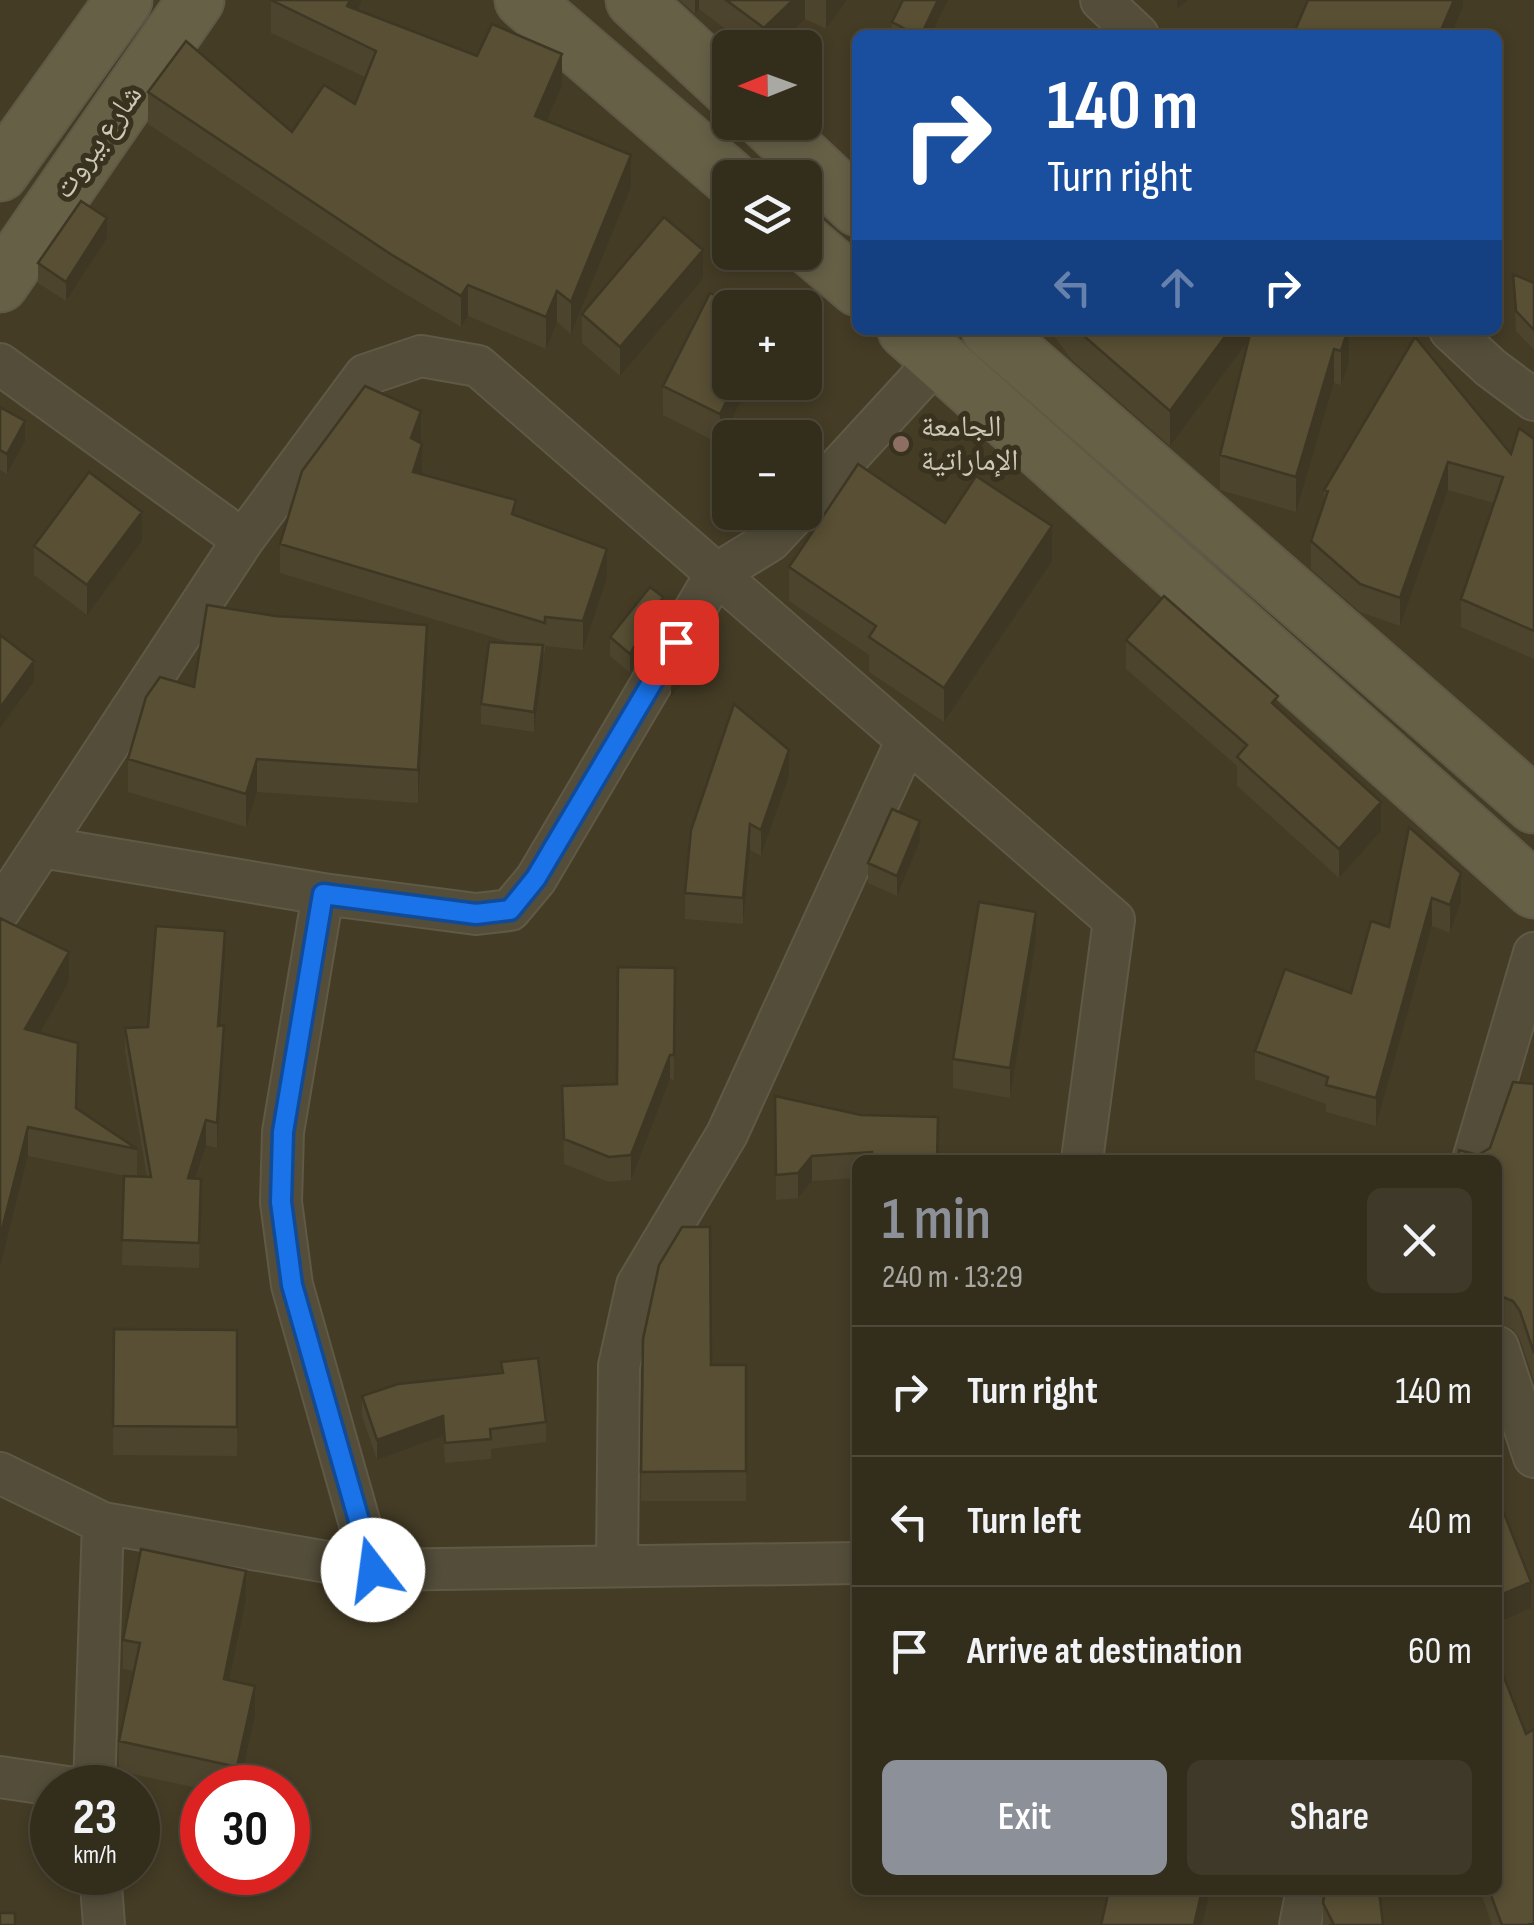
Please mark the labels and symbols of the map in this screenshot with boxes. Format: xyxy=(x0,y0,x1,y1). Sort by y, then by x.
north arrow xyxy=(712,30,822,140)
street label: شارع بيروت xyxy=(46,78,150,206)
place label: الجامعة الإماراتية xyxy=(921,409,1018,479)
marker: الجامعة الإماراتية xyxy=(890,433,912,455)
pin xyxy=(634,600,719,685)
position arrow xyxy=(321,1518,425,1622)
speed limit sign: 30 xyxy=(180,1765,310,1895)

